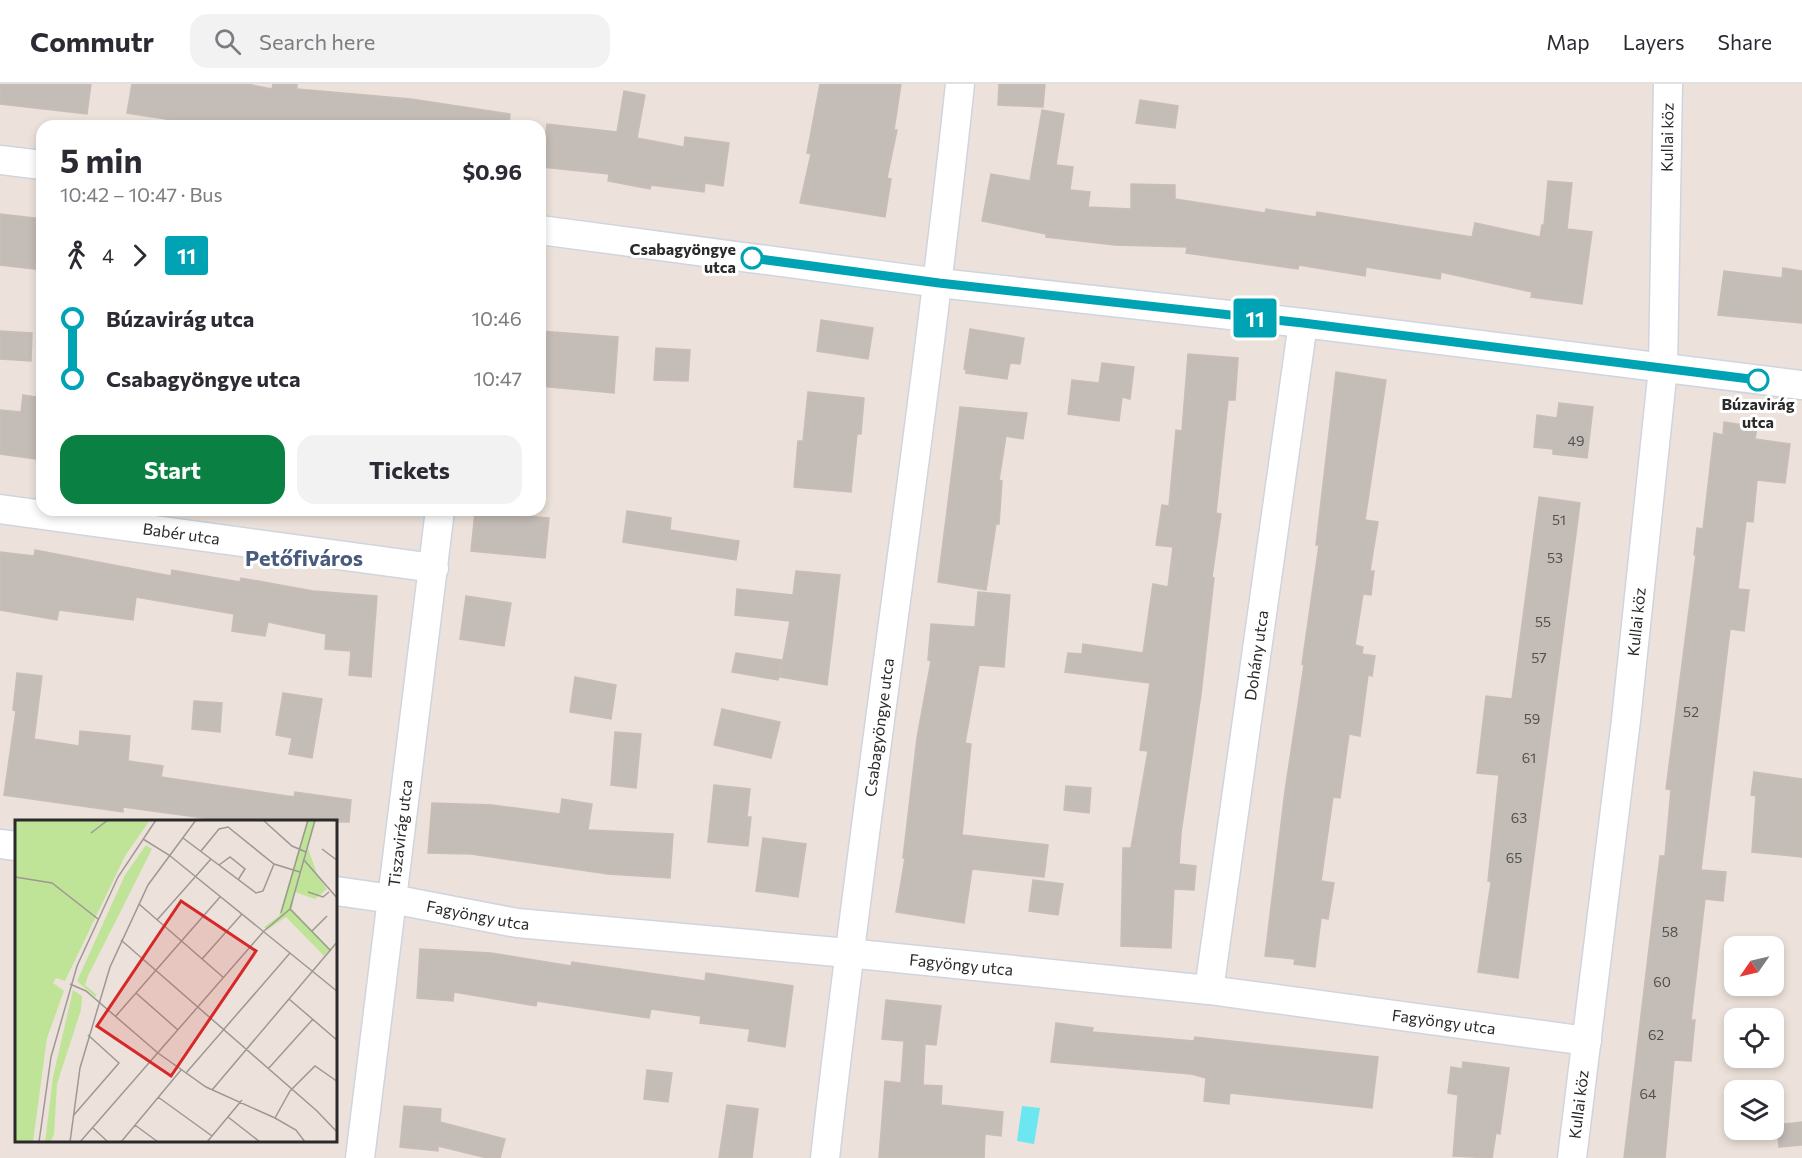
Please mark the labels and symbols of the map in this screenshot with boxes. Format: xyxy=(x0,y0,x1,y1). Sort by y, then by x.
street label: Kullai köz xyxy=(1656,103,1677,172)
place label: Csabagyöngye utca xyxy=(630,239,736,276)
marker: Csabagyöngye utca xyxy=(741,247,763,269)
line badge: 11 xyxy=(1228,298,1282,338)
marker: Búzavirág utca xyxy=(1747,369,1769,391)
place label: Búzavirág utca xyxy=(1722,394,1795,431)
house number: 49 xyxy=(1568,432,1584,449)
house number: 51 xyxy=(1552,511,1566,528)
street label: Babér utca xyxy=(142,519,221,548)
district label: Petőfiváros xyxy=(245,544,363,571)
house number: 53 xyxy=(1547,549,1563,566)
street label: Kullai köz xyxy=(1623,586,1649,657)
street label: Dohány utca xyxy=(1240,609,1271,702)
house number: 55 xyxy=(1535,613,1551,630)
house number: 57 xyxy=(1531,649,1547,666)
street label: Csabagyöngye utca xyxy=(860,657,897,798)
house number: 52 xyxy=(1683,703,1699,720)
house number: 59 xyxy=(1524,710,1540,727)
house number: 61 xyxy=(1522,749,1536,766)
street label: Tiszavirág utca xyxy=(384,779,416,888)
house number: 63 xyxy=(1511,809,1527,826)
inset map xyxy=(15,820,338,1143)
house number: 65 xyxy=(1506,849,1522,866)
street label: Fagyöngy utca xyxy=(425,896,530,933)
house number: 58 xyxy=(1662,923,1678,940)
north arrow xyxy=(1724,936,1784,996)
street label: Fagyöngy utca xyxy=(908,949,1014,979)
house number: 60 xyxy=(1653,973,1671,990)
street label: Fagyöngy utca xyxy=(1391,1005,1497,1038)
house number: 62 xyxy=(1648,1026,1664,1043)
street label: Kullai köz xyxy=(1564,1069,1592,1140)
house number: 64 xyxy=(1640,1085,1657,1102)

